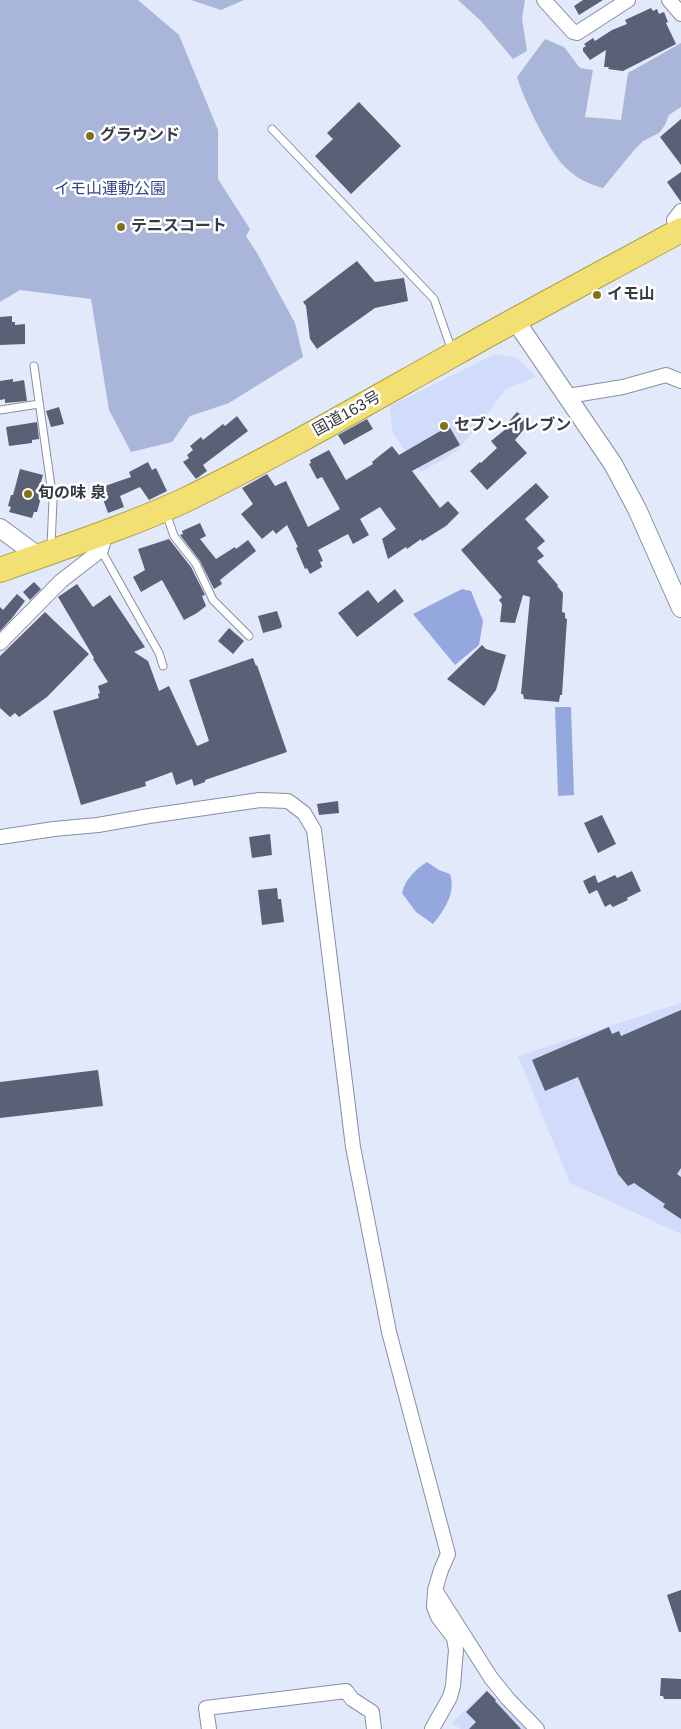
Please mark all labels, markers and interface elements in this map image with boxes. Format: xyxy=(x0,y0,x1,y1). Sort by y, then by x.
place label: グラウンド xyxy=(100,126,180,146)
marker: グラウンド xyxy=(84,130,96,142)
park label: イモ山運動公園 xyxy=(54,180,166,200)
place label: テニスコート xyxy=(131,217,227,237)
marker: テニスコート xyxy=(115,221,127,233)
place label: イモ山 xyxy=(607,285,655,305)
marker: イモ山 xyxy=(591,289,603,301)
street label: 国道163号 xyxy=(310,387,384,441)
place label: セブン-イレブン xyxy=(454,416,571,436)
marker: セブン-イレブン xyxy=(438,420,450,432)
place label: 旬の味 泉 xyxy=(38,484,106,504)
marker: 旬の味 泉 xyxy=(22,488,34,500)

